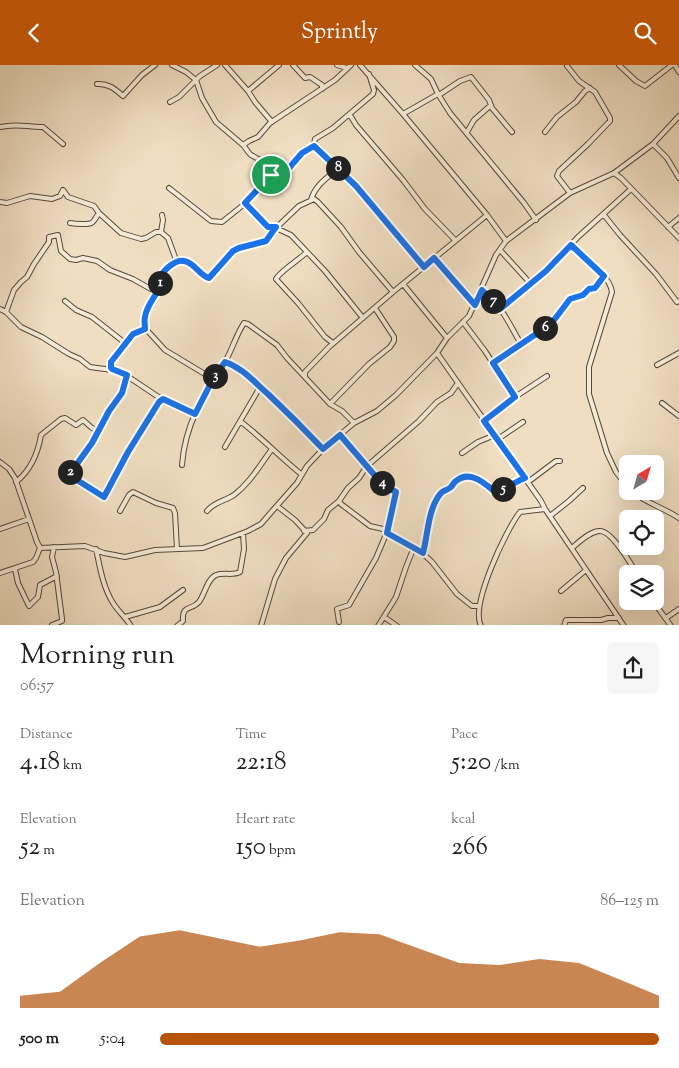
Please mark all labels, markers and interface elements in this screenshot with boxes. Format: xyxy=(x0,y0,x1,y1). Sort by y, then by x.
text: Sprintly xyxy=(301,17,378,49)
icon: back xyxy=(20,19,48,47)
icon: search xyxy=(631,19,659,47)
pin xyxy=(250,154,292,196)
pin: 8 xyxy=(326,155,350,181)
text: 8 xyxy=(335,158,342,178)
icon: arrive xyxy=(257,161,285,189)
pin: 1 xyxy=(148,271,172,295)
text: 1 xyxy=(158,273,163,293)
pin: 7 xyxy=(480,289,506,313)
text: 7 xyxy=(490,291,497,311)
pin: 6 xyxy=(532,315,558,341)
text: 6 xyxy=(542,318,549,338)
pin: 3 xyxy=(202,363,228,389)
text: 3 xyxy=(213,366,218,386)
north arrow xyxy=(619,455,664,500)
map controls xyxy=(619,455,664,610)
pin: 2 xyxy=(58,459,82,485)
text: 2 xyxy=(67,462,74,482)
pin: 4 xyxy=(370,471,394,495)
text: 4 xyxy=(379,473,386,493)
pin: 5 xyxy=(490,477,516,501)
text: 5 xyxy=(501,479,506,499)
button: locate xyxy=(619,510,664,555)
button: layers xyxy=(619,565,664,610)
text: Morning run xyxy=(20,636,175,676)
button: share xyxy=(607,642,659,694)
text: 06:57 xyxy=(20,675,54,698)
text: Distance xyxy=(20,725,73,745)
text: Time xyxy=(236,725,267,745)
text: Pace xyxy=(451,725,478,745)
text: 4.18 xyxy=(20,745,60,781)
text: 22:18 xyxy=(236,745,287,781)
text: 5:20 xyxy=(451,745,491,781)
text: km xyxy=(60,756,82,776)
text: /km xyxy=(491,756,520,776)
text: Elevation xyxy=(20,810,77,830)
text: Heart rate xyxy=(236,810,295,830)
text: kcal xyxy=(451,810,475,830)
text: 52 xyxy=(20,830,40,866)
text: 150 xyxy=(236,830,266,866)
text: 266 xyxy=(451,830,488,866)
text: m xyxy=(40,841,55,861)
text: bpm xyxy=(266,841,296,861)
text: Elevation xyxy=(20,890,85,913)
text: 86–125 m xyxy=(600,890,659,913)
text: 500 m xyxy=(20,1028,59,1051)
text: 5:04 xyxy=(100,1028,125,1051)

